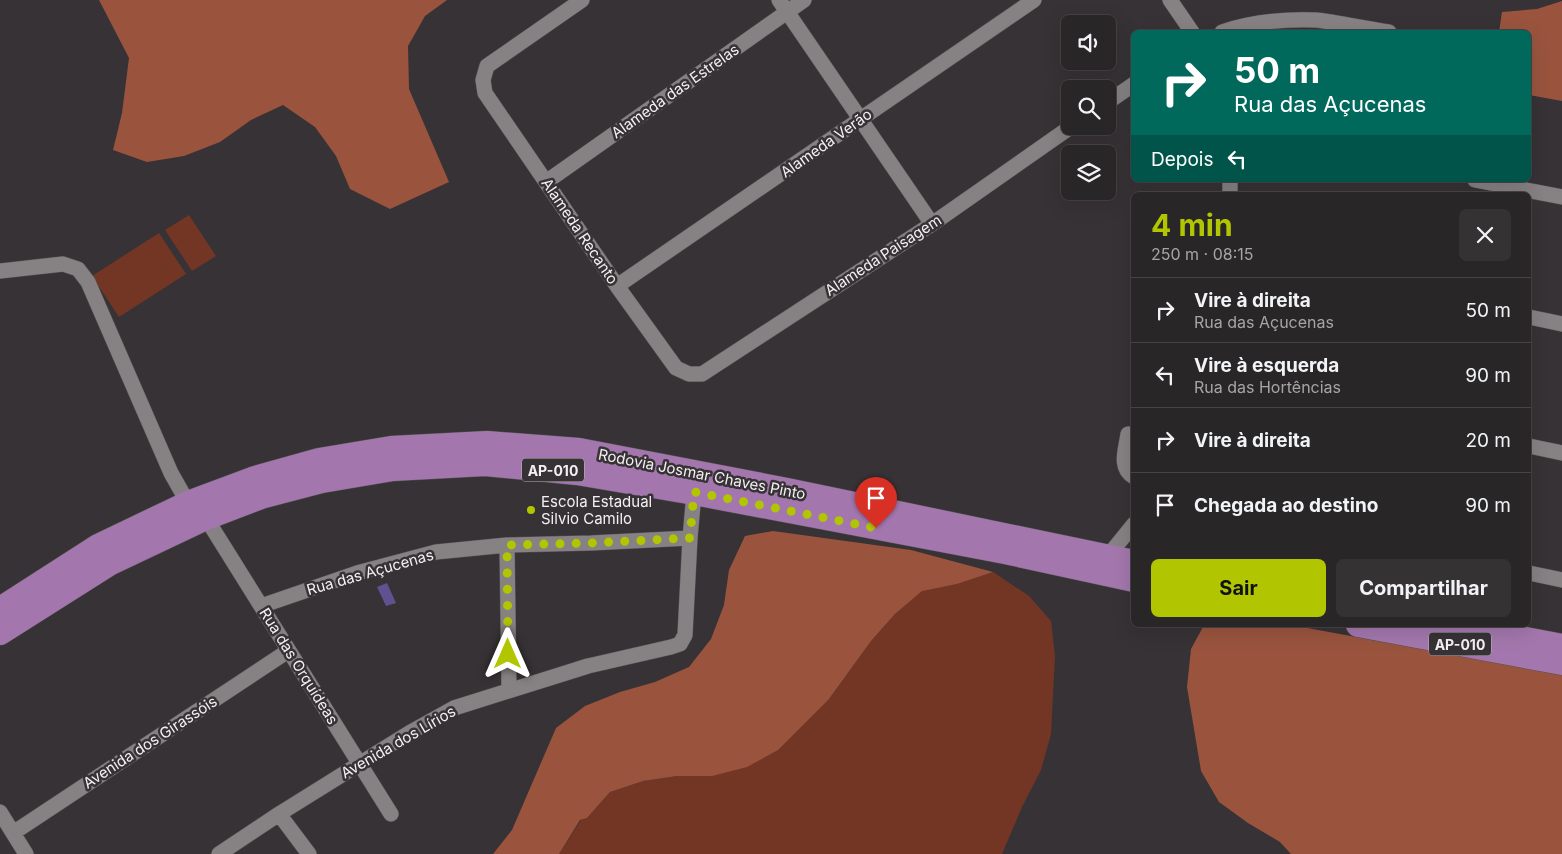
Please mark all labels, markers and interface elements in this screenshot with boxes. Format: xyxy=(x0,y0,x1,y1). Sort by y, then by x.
map controls xyxy=(1061,15,1116,200)
button: sound xyxy=(1061,15,1116,70)
street label: Alameda das Estrelas xyxy=(607,40,743,142)
text: 50 m xyxy=(1234,49,1320,91)
icon: right xyxy=(1151,50,1216,115)
button: search xyxy=(1061,80,1116,135)
text: Rua das Açucenas xyxy=(1234,91,1426,117)
street label: Alameda Verão xyxy=(777,104,875,182)
button: layers xyxy=(1061,145,1116,200)
icon: left xyxy=(1223,145,1251,173)
text: Depois xyxy=(1151,148,1213,171)
street label: Alameda Recanto xyxy=(537,174,623,288)
text: 4 min xyxy=(1151,207,1233,243)
button: close xyxy=(1459,209,1511,261)
street label: Alameda Paisagem xyxy=(821,210,945,300)
text: 250 m · 08:15 xyxy=(1151,244,1254,264)
text: Vire à direita xyxy=(1194,289,1311,312)
icon: right xyxy=(1151,296,1179,324)
text: 50 m xyxy=(1465,299,1511,322)
text: Rua das Açucenas xyxy=(1194,312,1334,332)
text: Vire à esquerda xyxy=(1194,354,1339,377)
icon: left xyxy=(1151,361,1179,389)
text: 90 m xyxy=(1465,364,1511,387)
text: Rua das Hortências xyxy=(1194,377,1341,397)
icon: right xyxy=(1151,426,1179,454)
text: Vire à direita xyxy=(1194,429,1311,452)
text: 20 m xyxy=(1465,429,1511,452)
street label: Rodovia Josmar Chaves Pinto xyxy=(597,445,807,503)
road number: AP-010 xyxy=(522,458,584,482)
pin xyxy=(855,477,897,528)
icon: arrive xyxy=(862,484,890,512)
icon: arrive xyxy=(1151,491,1179,519)
place label: Escola Estadual Silvio Camilo xyxy=(541,492,652,528)
text: Chegada ao destino xyxy=(1194,494,1378,517)
text: 90 m xyxy=(1465,494,1511,517)
marker: Escola Estadual Silvio Camilo xyxy=(525,504,537,516)
street label: Rua das Açucenas xyxy=(304,545,436,599)
button: Sair xyxy=(1151,559,1326,617)
button: Compartilhar xyxy=(1336,559,1511,617)
street label: Rua das Orquídeas xyxy=(255,604,343,728)
position arrow xyxy=(481,627,533,679)
road number: AP-010 xyxy=(1429,633,1491,656)
street label: Avenida dos Girassóis xyxy=(79,691,221,792)
street label: Avenida dos Lírios xyxy=(337,701,459,783)

